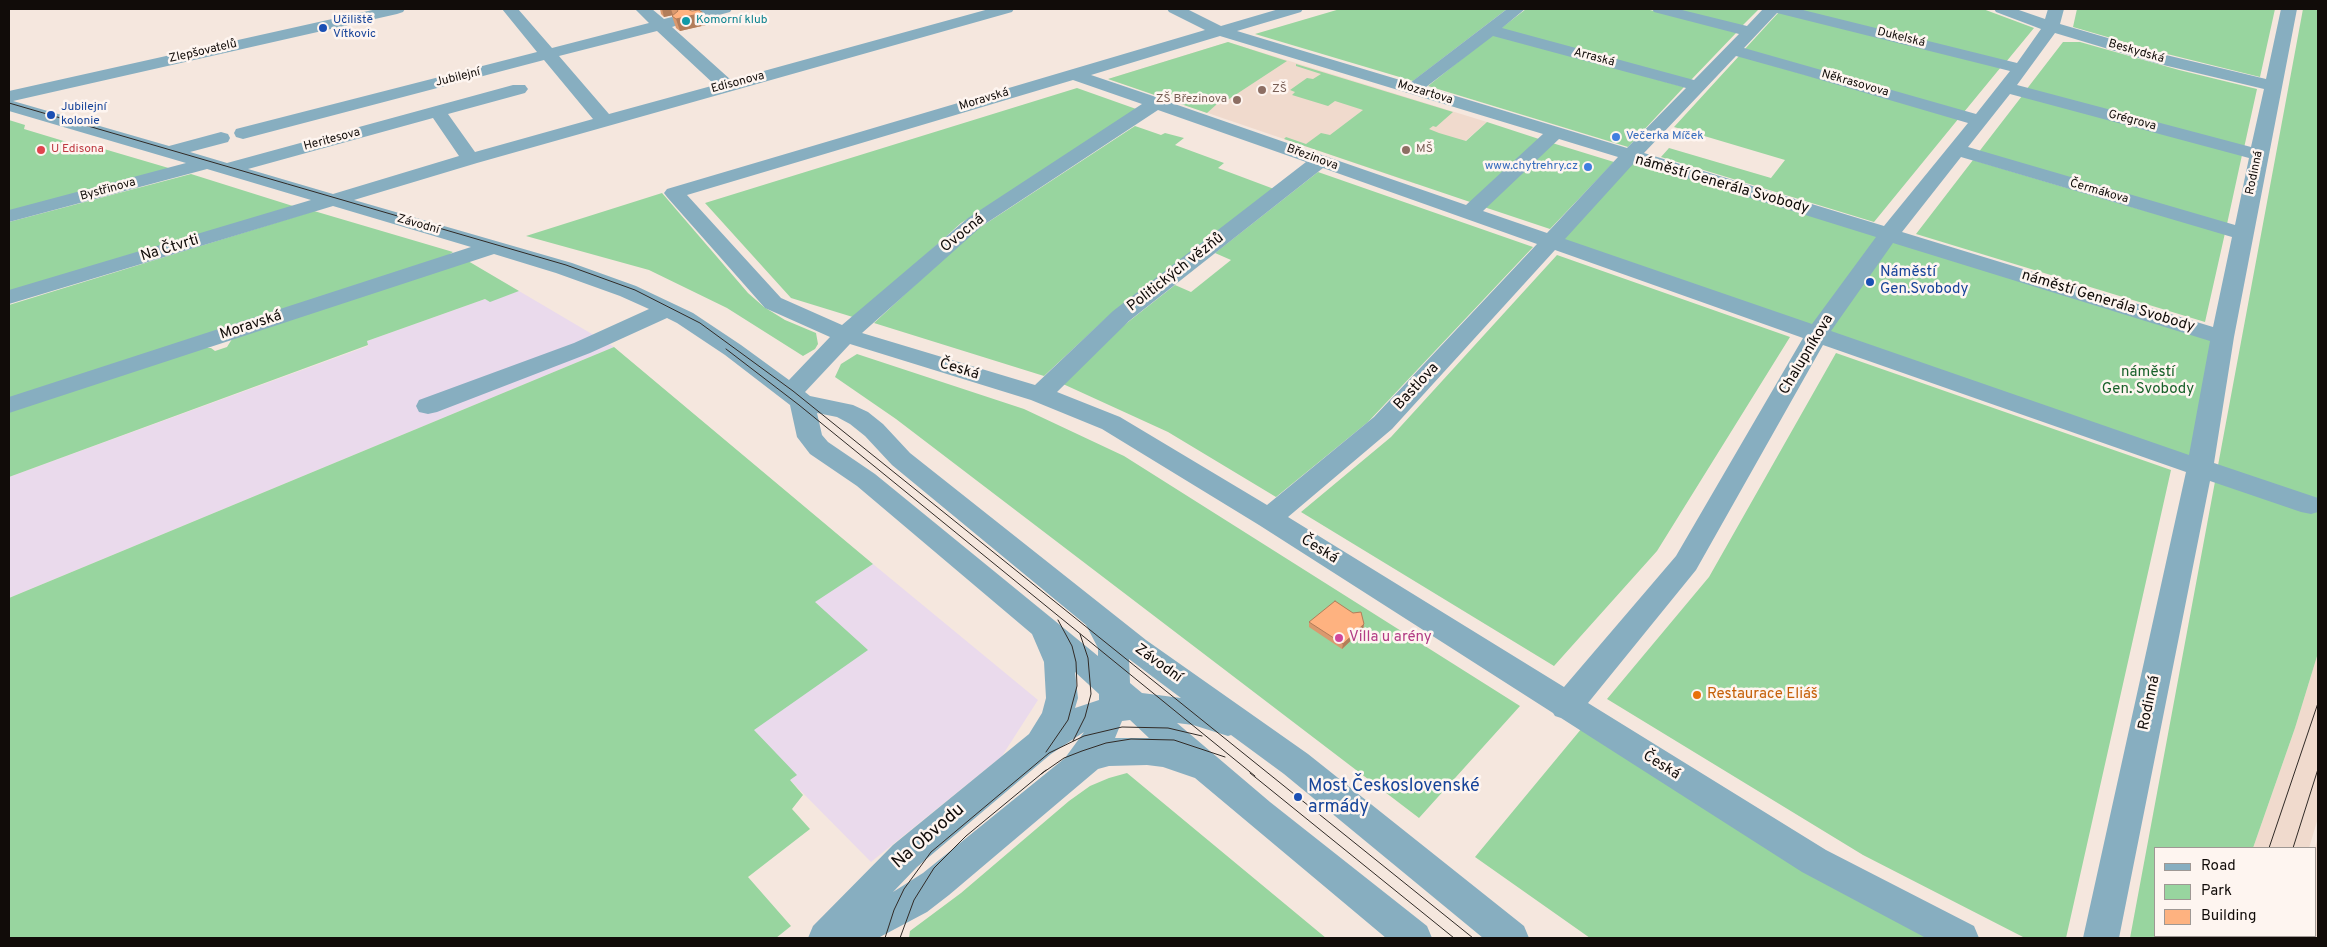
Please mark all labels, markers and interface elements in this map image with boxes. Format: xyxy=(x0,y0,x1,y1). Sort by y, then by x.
place label: Učiliště Vítkovic xyxy=(333,14,376,42)
place label: Komorní klub xyxy=(696,14,767,28)
marker: Komorní klub xyxy=(680,15,692,27)
marker: Učiliště Vítkovic xyxy=(317,22,329,34)
street label: Dukelská xyxy=(1876,25,1926,51)
street label: Zlepšovatelů xyxy=(168,37,238,67)
street label: Beskydská xyxy=(2106,37,2166,67)
street label: Arraská xyxy=(1572,46,1616,70)
street label: Jubilejní xyxy=(434,66,482,90)
street label: Někrasovova xyxy=(1820,68,1890,100)
street label: Edisonova xyxy=(710,69,766,97)
street label: Mozartova xyxy=(1396,78,1454,108)
place label: ZŠ xyxy=(1272,83,1287,97)
marker: ZŠ xyxy=(1256,84,1268,96)
street label: Moravská xyxy=(957,86,1011,114)
place label: ZŠ Březinova xyxy=(1156,93,1227,107)
marker: ZŠ Březinova xyxy=(1231,94,1243,106)
place label: Jubilejní kolonie xyxy=(61,101,107,129)
street label: Grégrova xyxy=(2106,108,2158,134)
marker: Jubilejní kolonie xyxy=(45,109,57,121)
street label: Heritesova xyxy=(302,126,362,154)
place label: Večerka Míček xyxy=(1626,130,1704,144)
marker: Večerka Míček xyxy=(1610,131,1622,143)
street label: Březinova xyxy=(1284,142,1340,174)
place label: U Edisona xyxy=(51,143,104,157)
place label: MŠ xyxy=(1416,143,1433,157)
marker: U Edisona xyxy=(35,144,47,156)
marker: MŠ xyxy=(1400,144,1412,156)
street label: Rodinná xyxy=(2243,150,2267,196)
street label: náměstí Generála Svobody xyxy=(1633,152,1811,218)
place label: www.chytrehry.cz xyxy=(1485,160,1578,174)
marker: www.chytrehry.cz xyxy=(1582,161,1594,173)
street label: Bystřinova xyxy=(79,176,137,204)
street label: Čermákova xyxy=(2068,177,2130,207)
street label: Ovocná xyxy=(938,211,988,257)
street label: Závodní xyxy=(395,212,441,238)
street label: Politických vězňů xyxy=(1124,230,1228,316)
street label: Na Čtvrti xyxy=(139,232,201,266)
place label: Náměstí Gen.Svobody xyxy=(1880,264,1968,299)
street label: náměstí Generála Svobody xyxy=(2019,267,2197,337)
marker: Náměstí Gen.Svobody xyxy=(1864,276,1876,288)
street label: Moravská xyxy=(218,308,284,344)
street label: Chalupníkova xyxy=(1776,312,1838,398)
street label: Česká xyxy=(937,355,981,385)
street label: Bastlova xyxy=(1391,360,1443,414)
park label: náměstí Gen. Svobody xyxy=(2102,364,2194,399)
street label: Česká xyxy=(1297,532,1341,568)
place label: Villa u arény xyxy=(1349,629,1432,647)
marker: Villa u arény xyxy=(1333,632,1345,644)
street label: Závodní xyxy=(1131,641,1185,687)
street label: Rodinná xyxy=(2135,674,2165,732)
place label: Restaurace Eliáš xyxy=(1707,686,1818,704)
marker: Restaurace Eliáš xyxy=(1691,689,1703,701)
street label: Česká xyxy=(1639,748,1683,784)
place label: Most Československé armády xyxy=(1308,776,1480,819)
marker: Most Československé armády xyxy=(1292,791,1304,803)
street label: Na Obvodu xyxy=(888,800,970,874)
legend xyxy=(2154,847,2317,937)
text: Road xyxy=(2201,857,2236,876)
text: Park xyxy=(2201,882,2232,901)
text: Building xyxy=(2201,907,2256,926)

